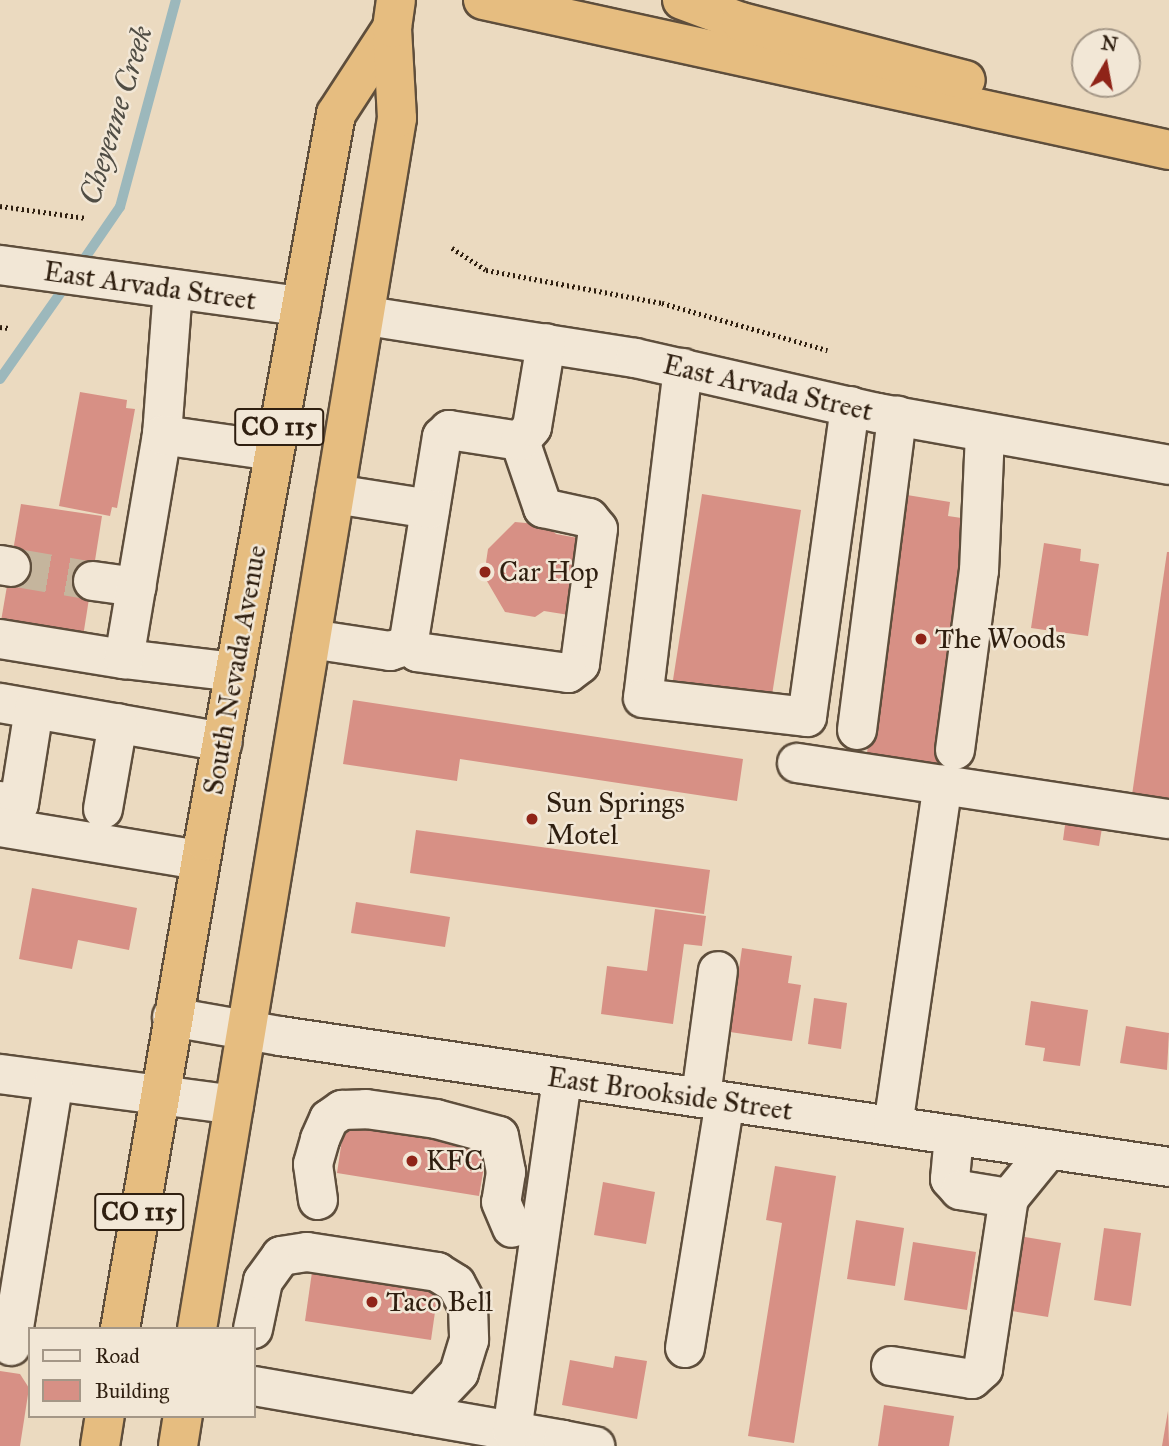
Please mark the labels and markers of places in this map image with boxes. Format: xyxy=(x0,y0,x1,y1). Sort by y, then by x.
place label: Car Hop xyxy=(499,555,599,589)
marker: Car Hop xyxy=(477,564,493,580)
place label: The Woods xyxy=(935,622,1066,656)
marker: The Woods xyxy=(913,631,929,647)
place label: Sun Springs Motel xyxy=(546,786,685,852)
marker: Sun Springs Motel xyxy=(524,811,540,827)
place label: KFC xyxy=(426,1144,483,1178)
marker: KFC xyxy=(404,1153,420,1169)
place label: Taco Bell xyxy=(386,1285,493,1319)
marker: Taco Bell xyxy=(364,1294,380,1310)

